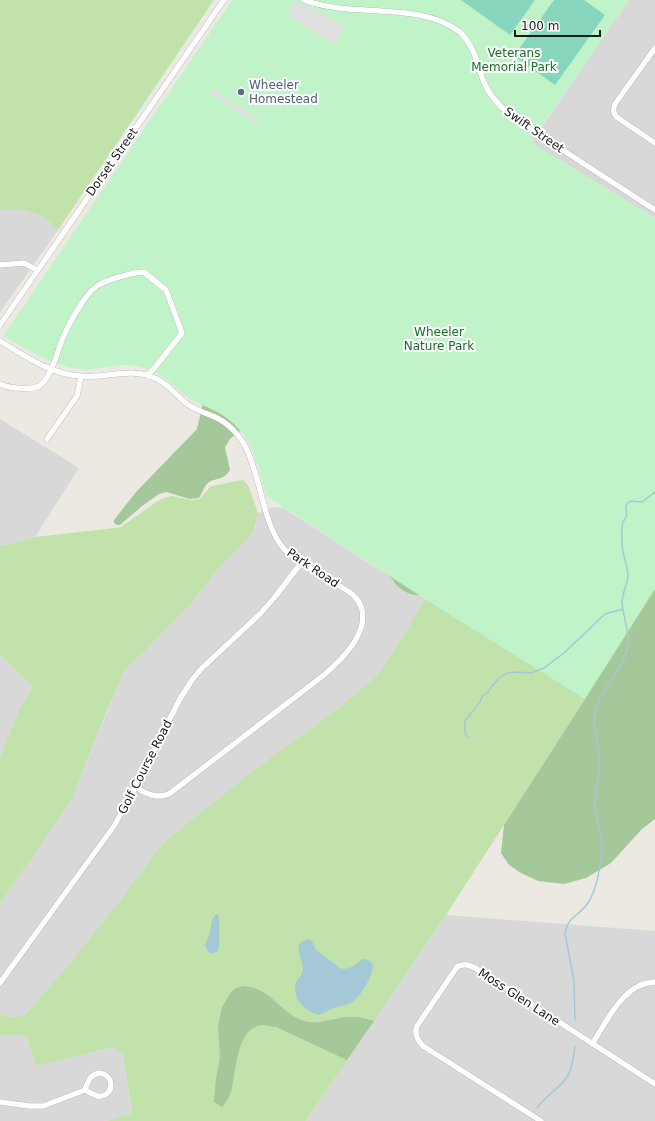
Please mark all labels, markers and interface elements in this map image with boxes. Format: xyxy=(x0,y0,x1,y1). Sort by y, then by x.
scale bar xyxy=(515,12,600,38)
text: 100 m xyxy=(521,19,559,33)
park label: Veterans Memorial Park xyxy=(471,46,557,74)
place label: Wheeler Homestead xyxy=(249,78,318,106)
marker: Wheeler Homestead xyxy=(236,87,246,97)
street label: Swift Street xyxy=(501,104,567,156)
street label: Dorset Street xyxy=(83,125,141,199)
park label: Wheeler Nature Park xyxy=(404,325,474,353)
street label: Park Road xyxy=(284,545,342,591)
street label: Golf Course Road xyxy=(115,718,175,816)
street label: Moss Glen Lane xyxy=(476,965,562,1029)

